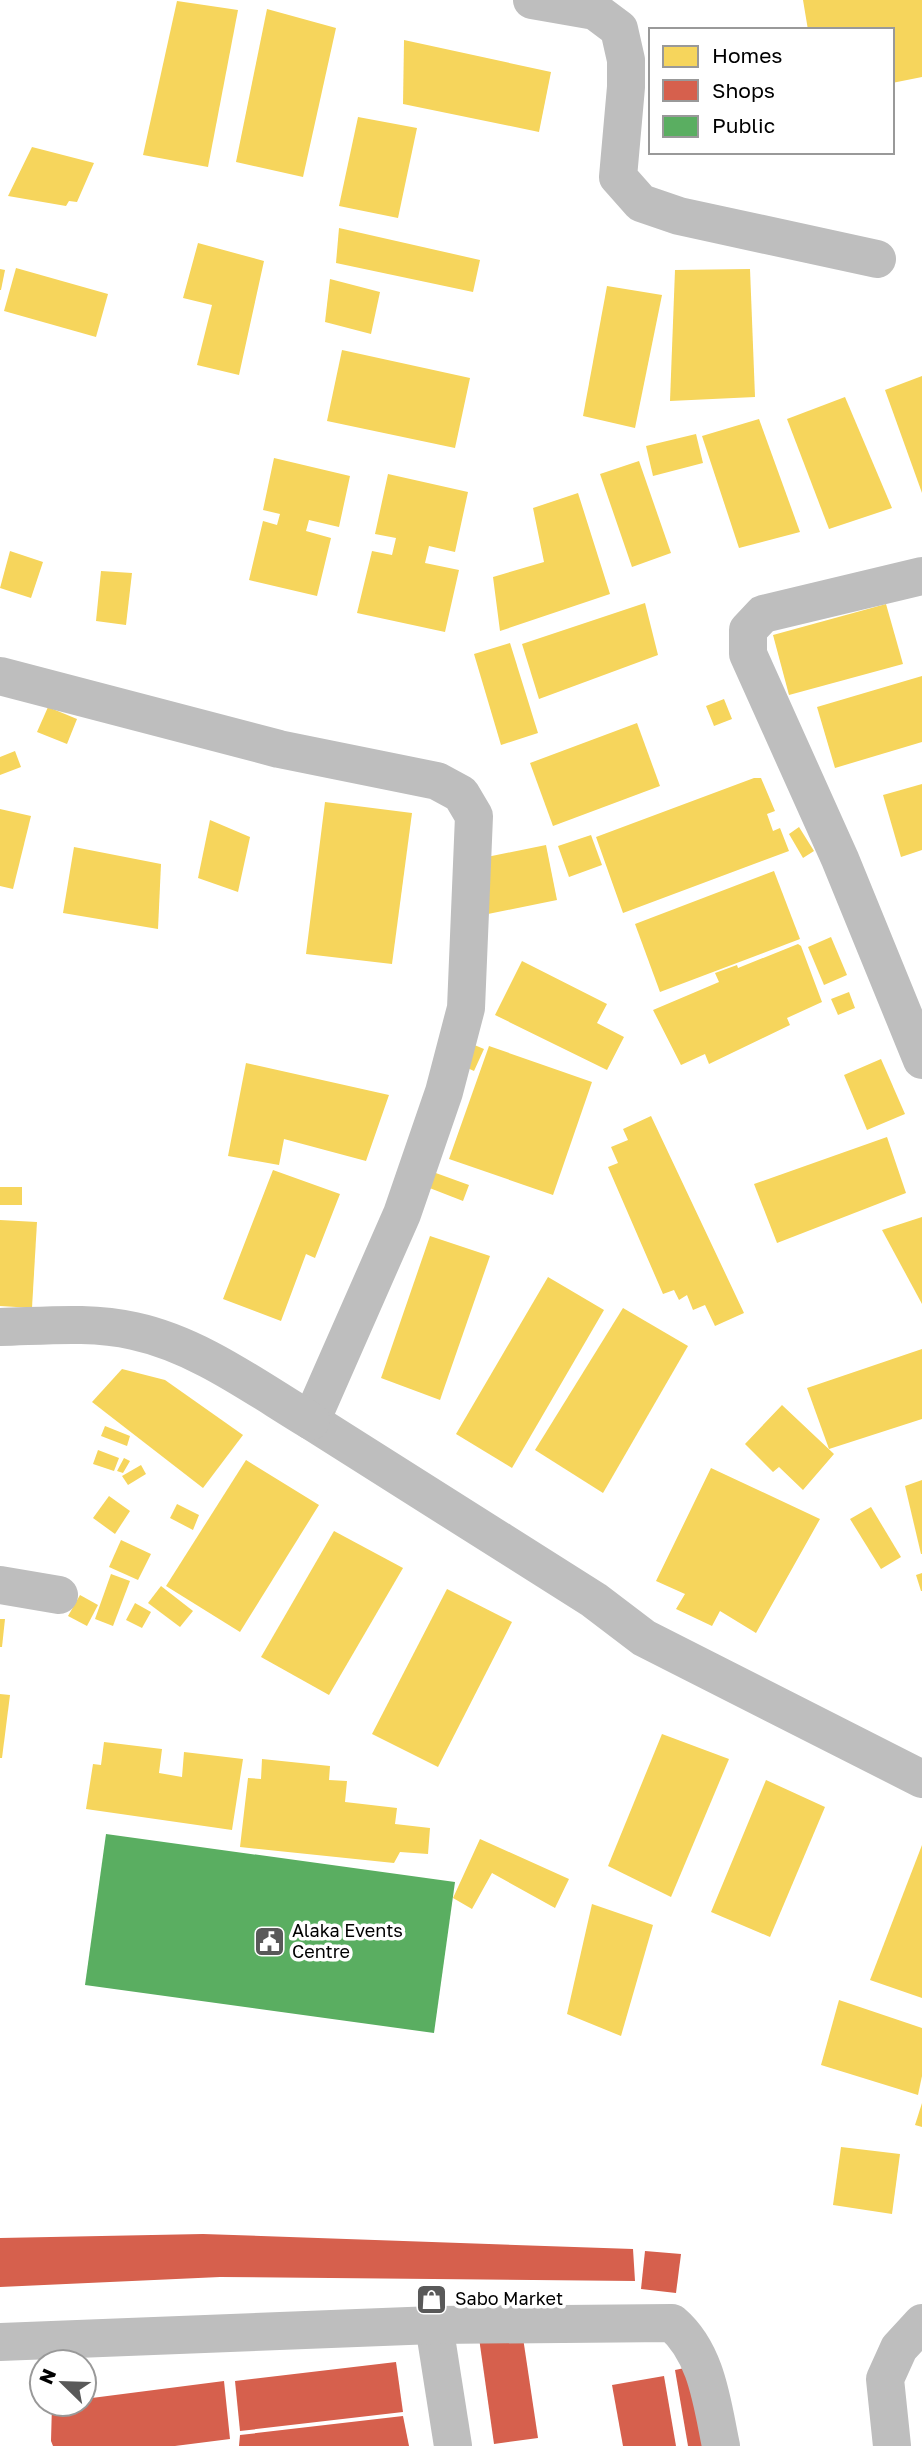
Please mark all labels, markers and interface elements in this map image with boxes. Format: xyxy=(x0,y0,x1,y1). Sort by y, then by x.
legend xyxy=(649,28,894,154)
text: Homes xyxy=(712,42,782,68)
text: Shops xyxy=(712,77,775,103)
text: Public xyxy=(712,112,775,138)
place label: Alaka Events Centre xyxy=(292,1919,403,1962)
public building icon: Alaka Events Centre xyxy=(252,1924,286,1958)
shop icon: Sabo Market xyxy=(415,2282,449,2316)
place label: Sabo Market xyxy=(455,2287,563,2309)
north arrow xyxy=(28,2348,98,2418)
text: N xyxy=(33,2365,60,2387)

